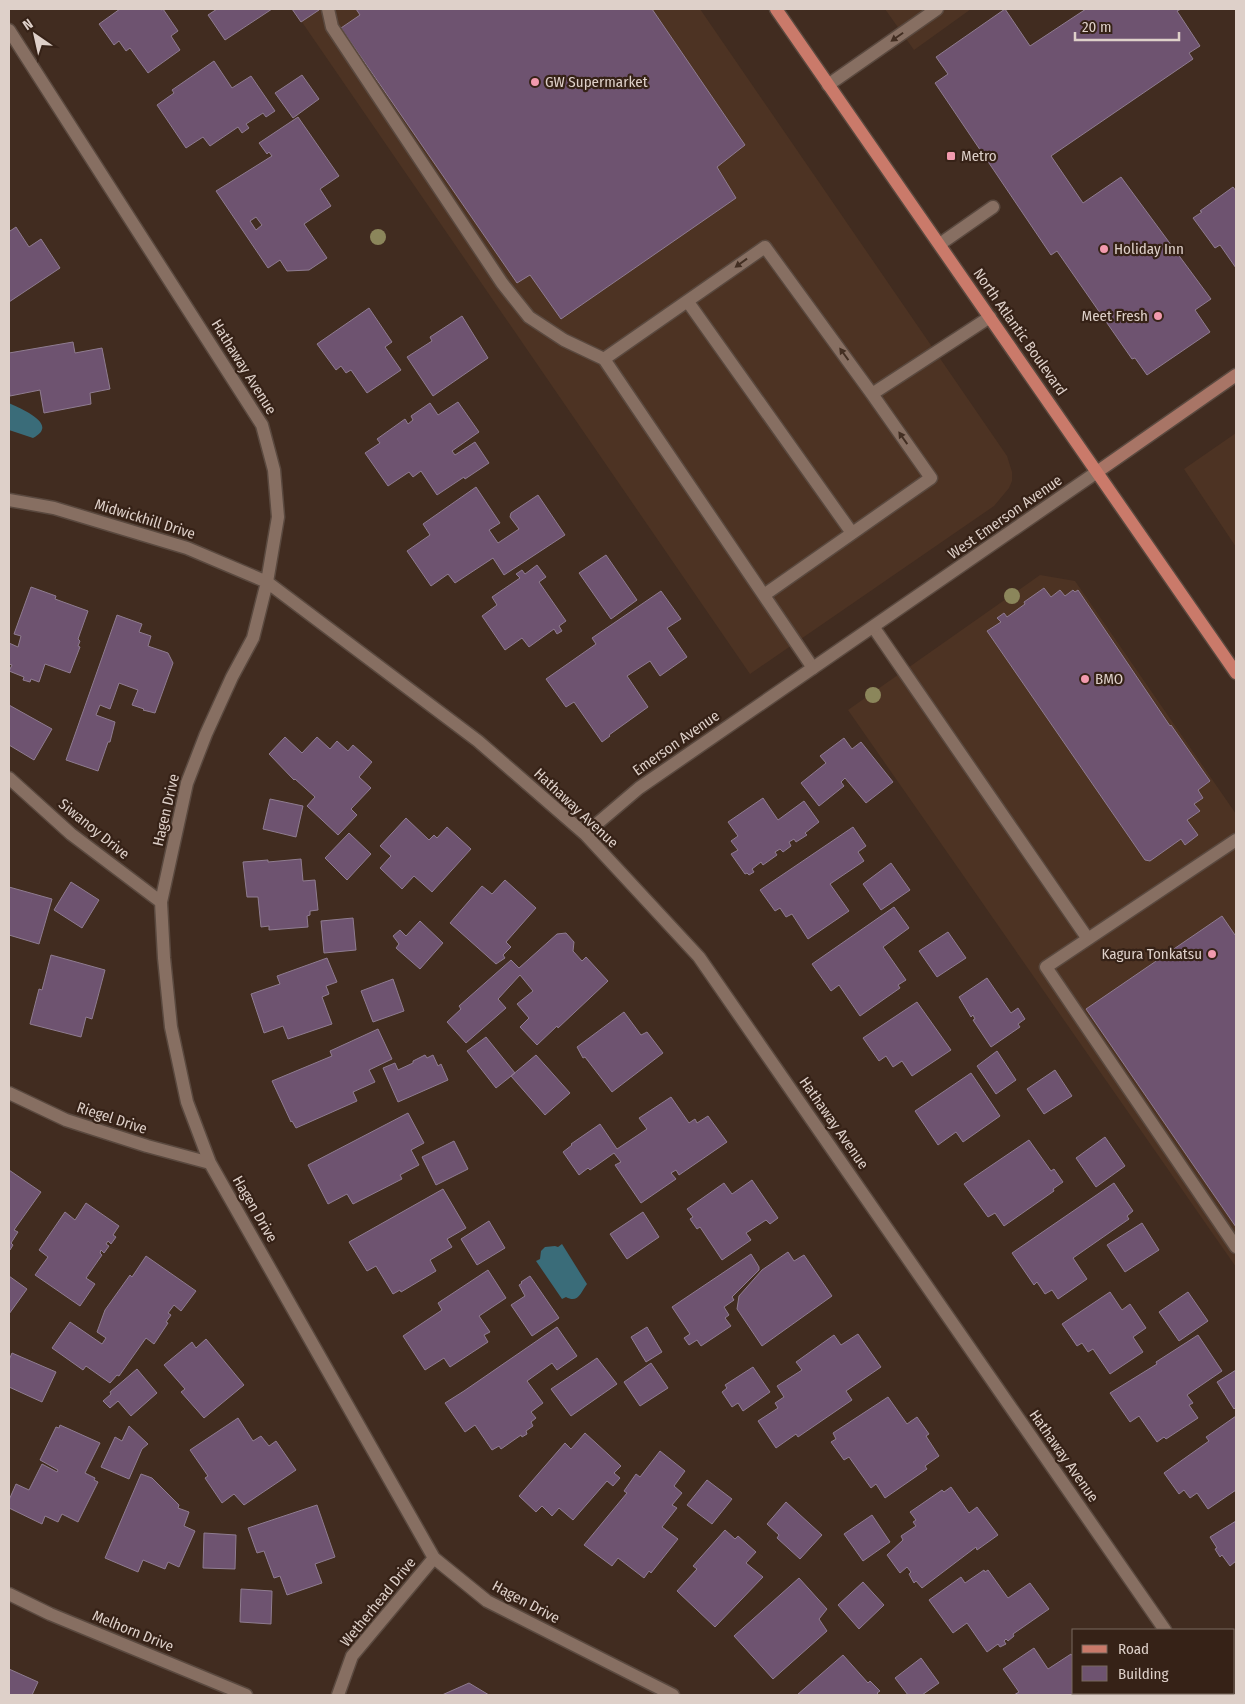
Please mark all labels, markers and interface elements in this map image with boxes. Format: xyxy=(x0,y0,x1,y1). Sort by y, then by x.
north arrow xyxy=(10,10,60,60)
scale bar xyxy=(1075,10,1179,42)
text: N xyxy=(20,15,36,34)
text: 20 m xyxy=(1082,18,1112,36)
one-way arrow xyxy=(891,32,904,41)
place label: GW Supermarket xyxy=(545,73,648,91)
marker: GW Supermarket xyxy=(529,76,541,88)
place label: Metro xyxy=(961,147,997,165)
marker: Metro xyxy=(945,150,957,162)
place label: Holiday Inn xyxy=(1114,240,1184,258)
marker: Holiday Inn xyxy=(1098,243,1110,255)
one-way arrow xyxy=(735,258,748,269)
street label: North Atlantic Boulevard xyxy=(969,265,1071,399)
place label: Meet Fresh xyxy=(1082,307,1148,325)
marker: Meet Fresh xyxy=(1152,310,1164,322)
street label: Hathaway Avenue xyxy=(208,316,280,418)
one-way arrow xyxy=(838,348,849,361)
one-way arrow xyxy=(898,431,908,445)
street label: West Emerson Avenue xyxy=(945,471,1065,563)
street label: Midwickhill Drive xyxy=(92,495,198,543)
place label: BMO xyxy=(1095,670,1123,688)
marker: BMO xyxy=(1079,673,1091,685)
street label: Emerson Avenue xyxy=(629,706,723,780)
street label: Hathaway Avenue xyxy=(530,764,622,852)
street label: Hagen Drive xyxy=(149,772,183,848)
street label: Siwanoy Drive xyxy=(55,795,133,863)
place label: Kagura Tonkatsu xyxy=(1101,945,1202,963)
marker: Kagura Tonkatsu xyxy=(1206,948,1218,960)
street label: Hathaway Avenue xyxy=(795,1073,873,1173)
street label: Riegel Drive xyxy=(75,1098,149,1138)
street label: Hagen Drive xyxy=(229,1173,281,1245)
street label: Hathaway Avenue xyxy=(1025,1406,1103,1506)
street label: Wetherhead Drive xyxy=(336,1554,420,1650)
street label: Hagen Drive xyxy=(489,1577,563,1627)
street label: Melhorn Drive xyxy=(90,1606,176,1656)
legend xyxy=(1072,1629,1235,1694)
text: Road xyxy=(1118,1640,1149,1658)
text: Building xyxy=(1118,1665,1169,1683)

